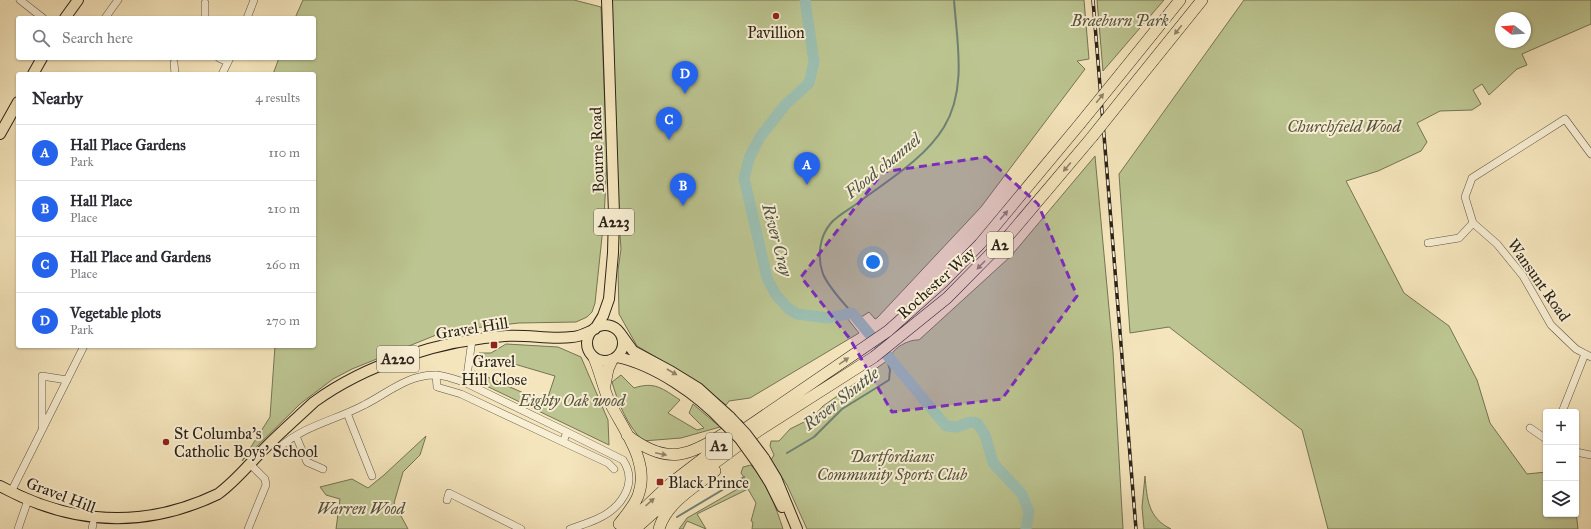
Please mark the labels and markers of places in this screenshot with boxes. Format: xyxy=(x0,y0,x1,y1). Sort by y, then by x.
marker: Pavillion xyxy=(771,11,781,21)
place label: Pavillion xyxy=(747,23,805,42)
pin: D xyxy=(672,61,698,94)
pin: C xyxy=(656,107,682,140)
pin: A xyxy=(794,152,820,185)
pin: B xyxy=(670,173,696,206)
marker: Gravel Hill Close xyxy=(489,340,499,350)
place label: Gravel Hill Close xyxy=(461,352,527,389)
place label: St Columba's Catholic Boys' School xyxy=(174,424,319,461)
marker: St Columba's Catholic Boys' School xyxy=(161,437,171,447)
place label: Black Prince xyxy=(668,473,749,492)
marker: Black Prince xyxy=(655,477,665,487)

